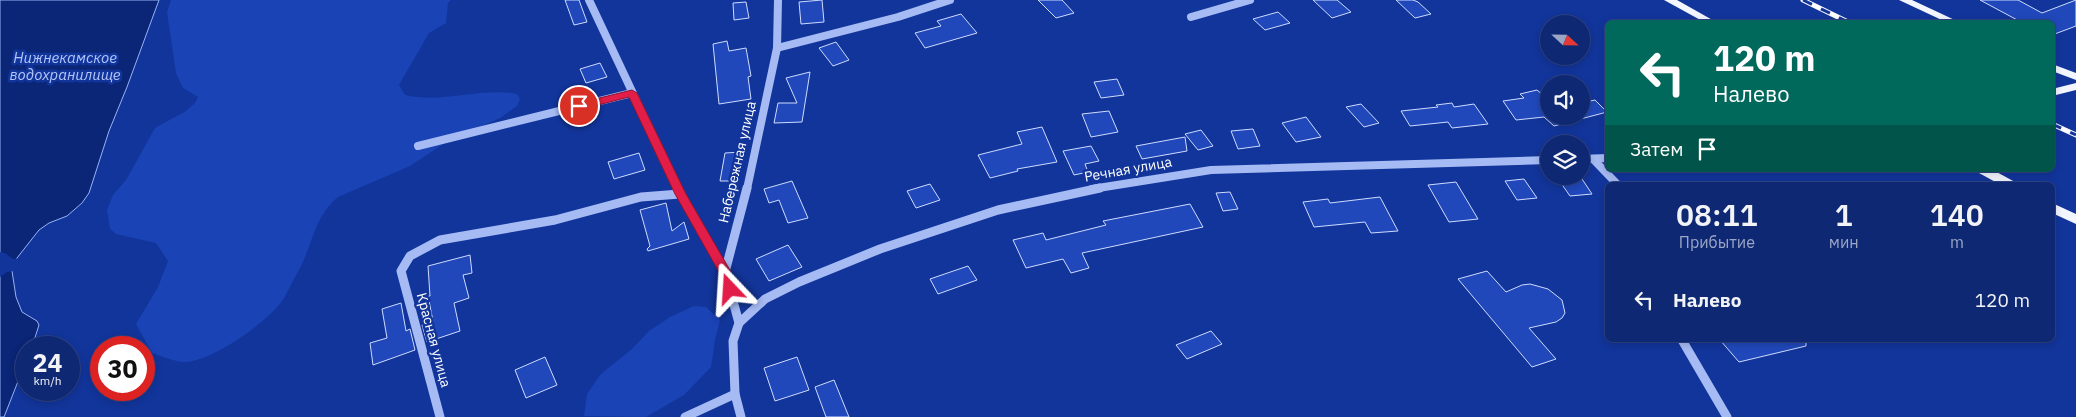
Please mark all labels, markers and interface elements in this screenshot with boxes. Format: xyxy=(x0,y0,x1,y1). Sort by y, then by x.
north arrow xyxy=(1540,15,1590,65)
map controls xyxy=(1540,15,1590,185)
text: 120 m xyxy=(1713,35,1816,81)
icon: left xyxy=(1630,40,1695,105)
water label: Нижнекамское водохранилище xyxy=(9,48,121,84)
button: sound xyxy=(1540,75,1590,125)
text: Налево xyxy=(1713,79,1790,108)
pin xyxy=(558,85,600,127)
icon: arrive xyxy=(565,92,593,120)
street label: Набережная улица xyxy=(714,99,760,225)
button: layers xyxy=(1540,135,1590,185)
icon: arrive xyxy=(1693,135,1721,163)
text: Затем xyxy=(1630,137,1683,161)
street label: Речная улица xyxy=(1083,152,1174,186)
text: 08:11 xyxy=(1676,195,1758,234)
text: 1 xyxy=(1835,195,1853,234)
text: 140 xyxy=(1930,195,1984,234)
text: Прибытие xyxy=(1679,232,1755,252)
text: мин xyxy=(1829,232,1859,252)
text: m xyxy=(1950,232,1964,252)
position arrow xyxy=(703,262,755,314)
icon: left xyxy=(1630,286,1658,314)
text: Налево xyxy=(1673,288,1742,312)
text: 120 m xyxy=(1975,288,2030,312)
street label: Красная улица xyxy=(413,291,455,390)
speed limit sign: 30 xyxy=(90,336,155,401)
text: 24 xyxy=(32,346,63,379)
text: km/h xyxy=(33,373,62,388)

